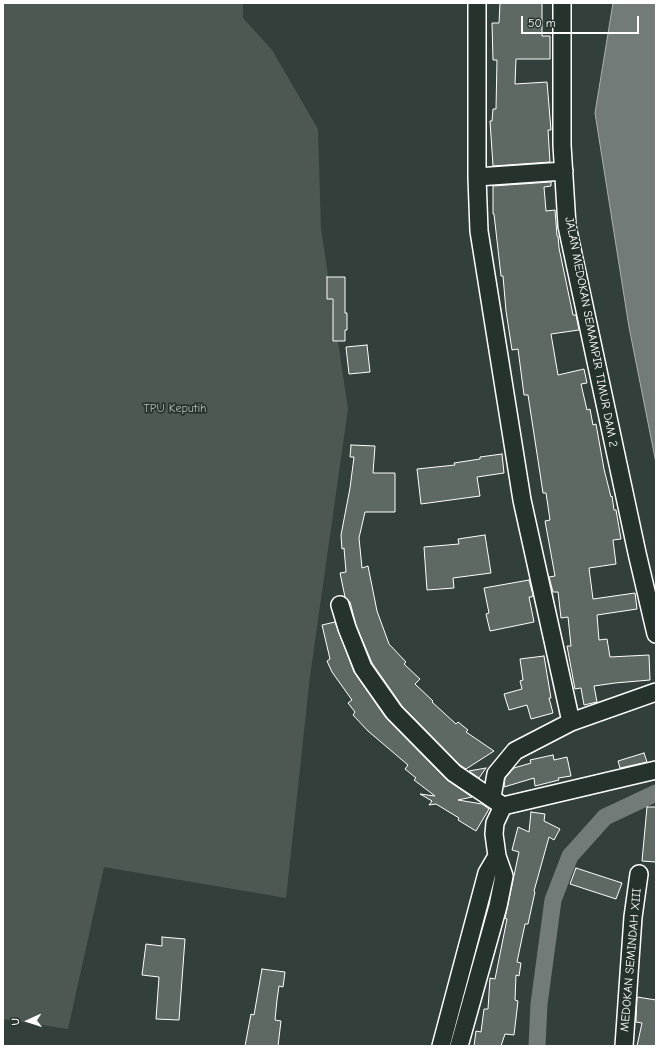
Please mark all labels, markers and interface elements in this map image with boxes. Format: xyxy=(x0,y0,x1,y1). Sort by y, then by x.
scale bar xyxy=(523,8,641,34)
text: 50 m xyxy=(528,16,556,30)
street label: JALAN MEDOKAN SEMAMPIR TIMUR DAM 2 xyxy=(562,216,620,448)
park label: TPU Keputih xyxy=(143,402,207,416)
street label: MEDOKAN SEMINDAH XIII xyxy=(618,888,644,1032)
north arrow xyxy=(8,1001,48,1041)
text: U xyxy=(9,1018,22,1026)

